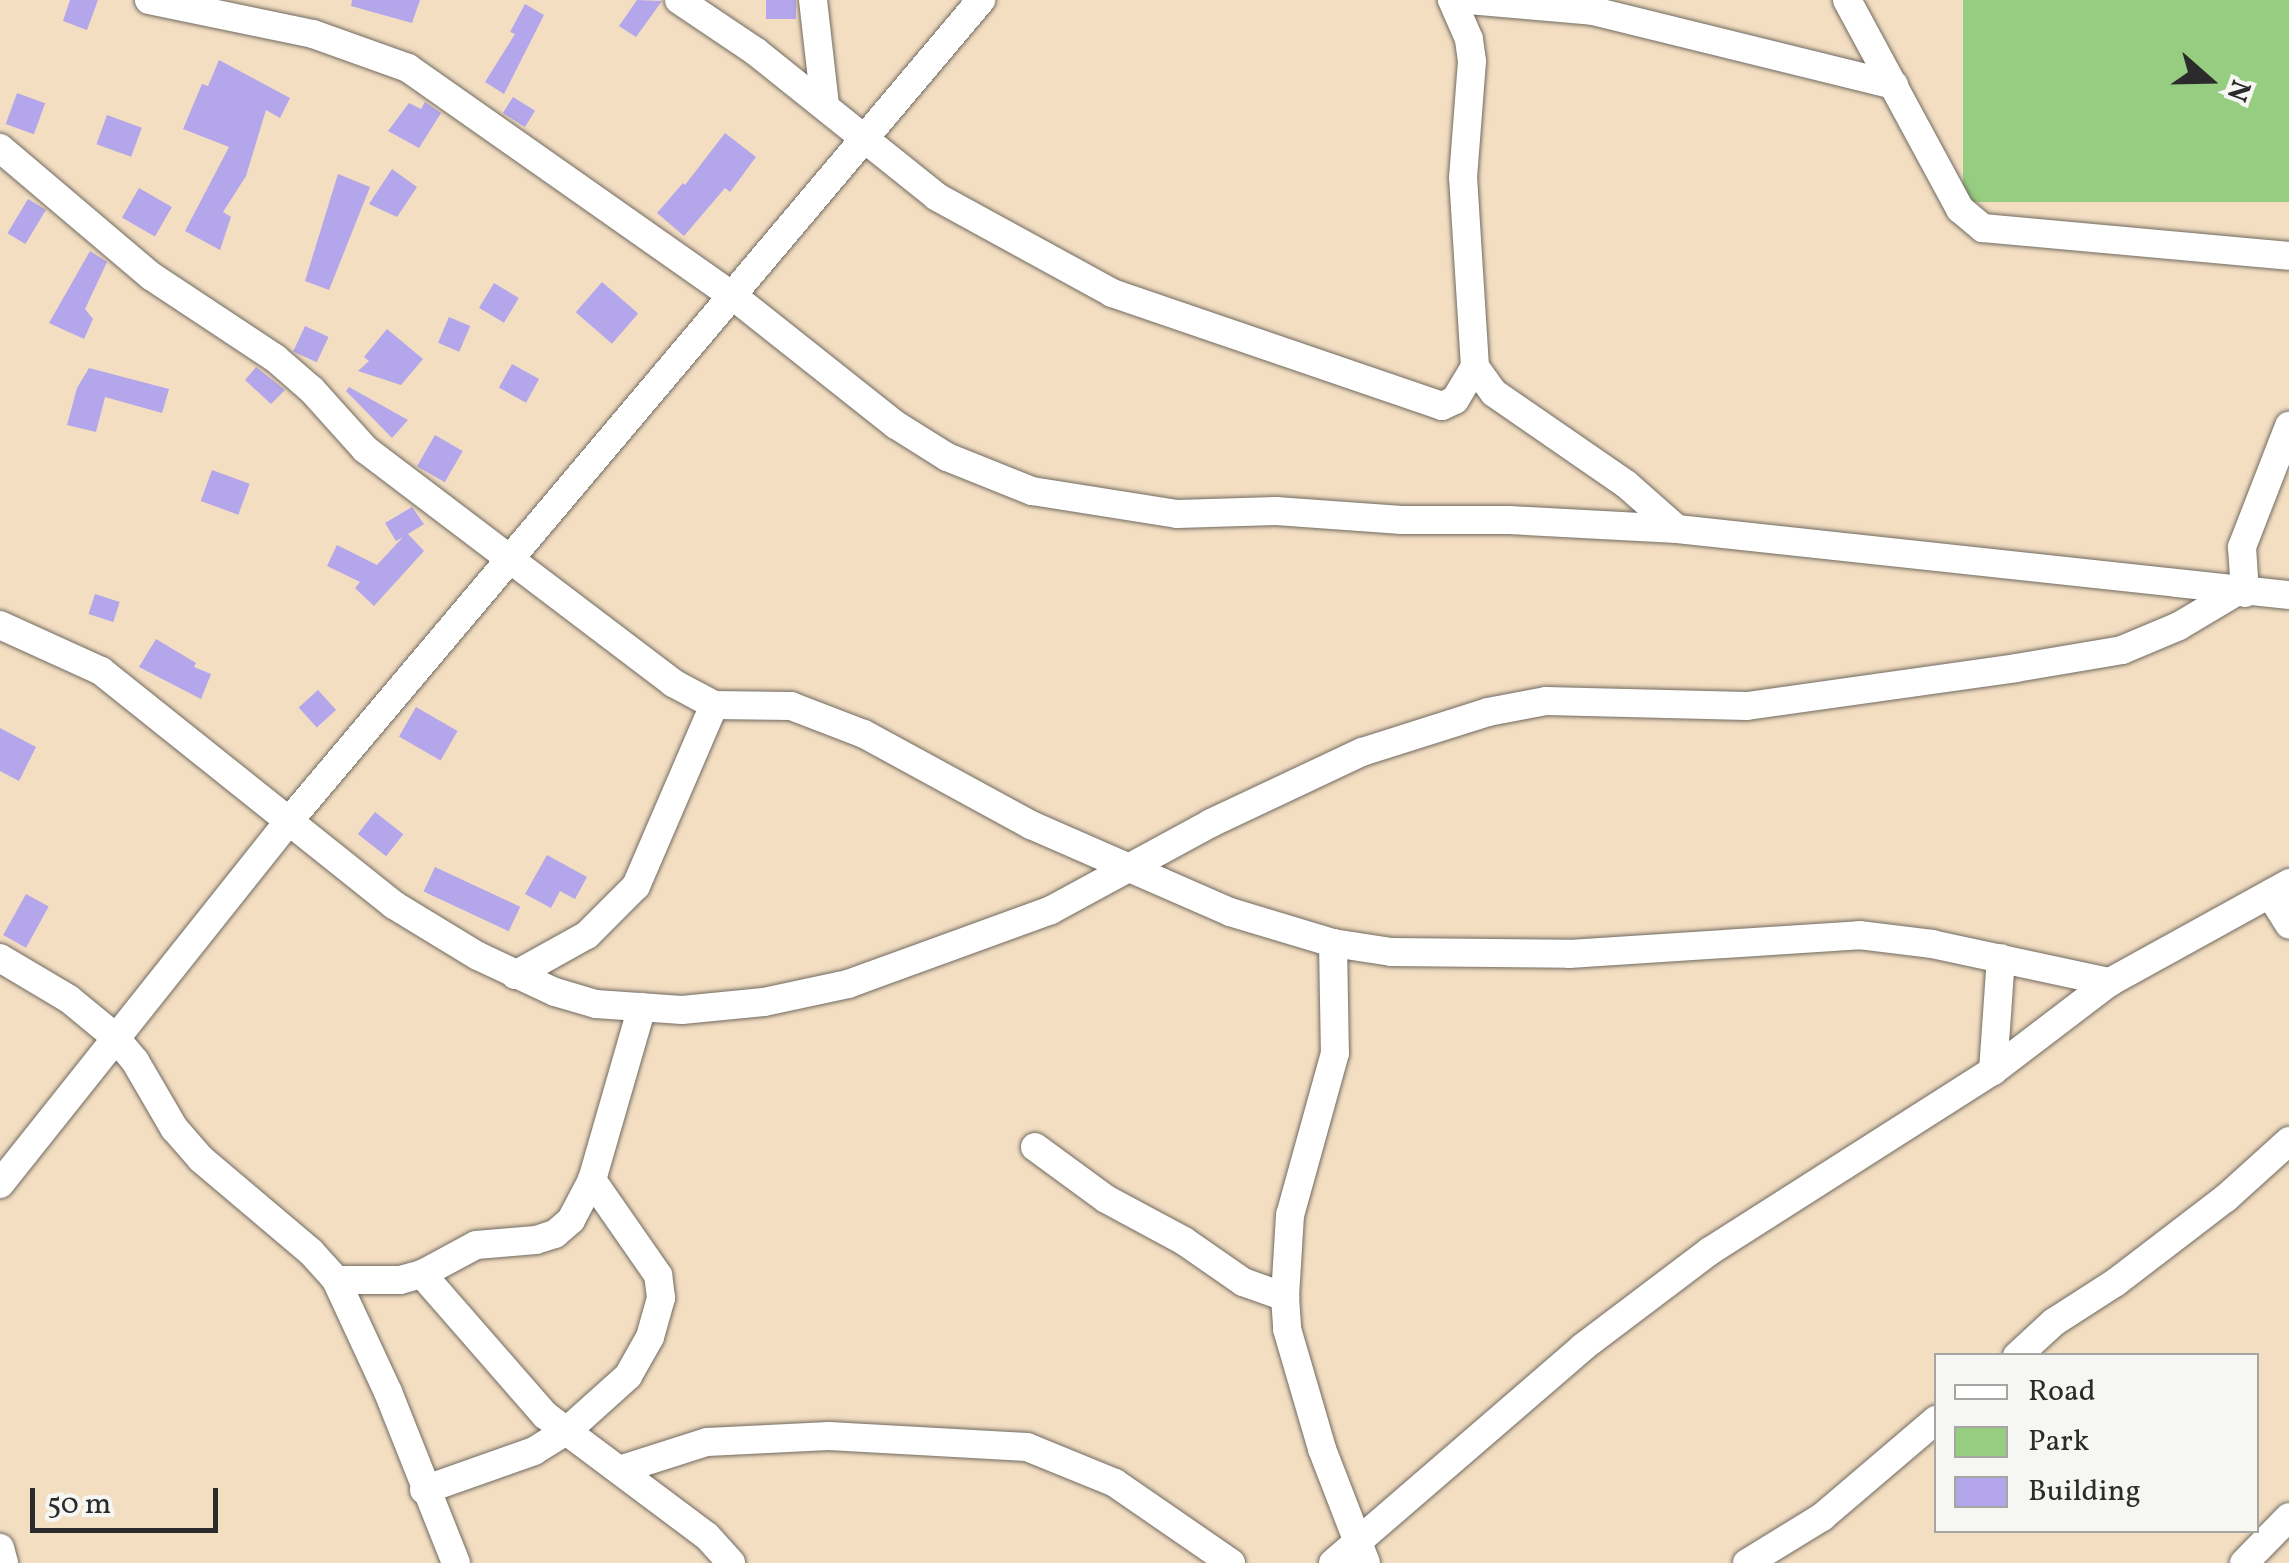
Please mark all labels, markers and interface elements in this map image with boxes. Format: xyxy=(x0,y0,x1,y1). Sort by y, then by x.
north arrow xyxy=(2159,30,2259,130)
text: N xyxy=(2216,74,2259,107)
legend xyxy=(1934,1353,2259,1533)
text: Road xyxy=(2028,1371,2096,1413)
text: Park xyxy=(2028,1421,2089,1463)
scale bar xyxy=(35,1468,222,1530)
text: Building xyxy=(2028,1471,2141,1513)
text: 50 m xyxy=(47,1484,111,1526)

